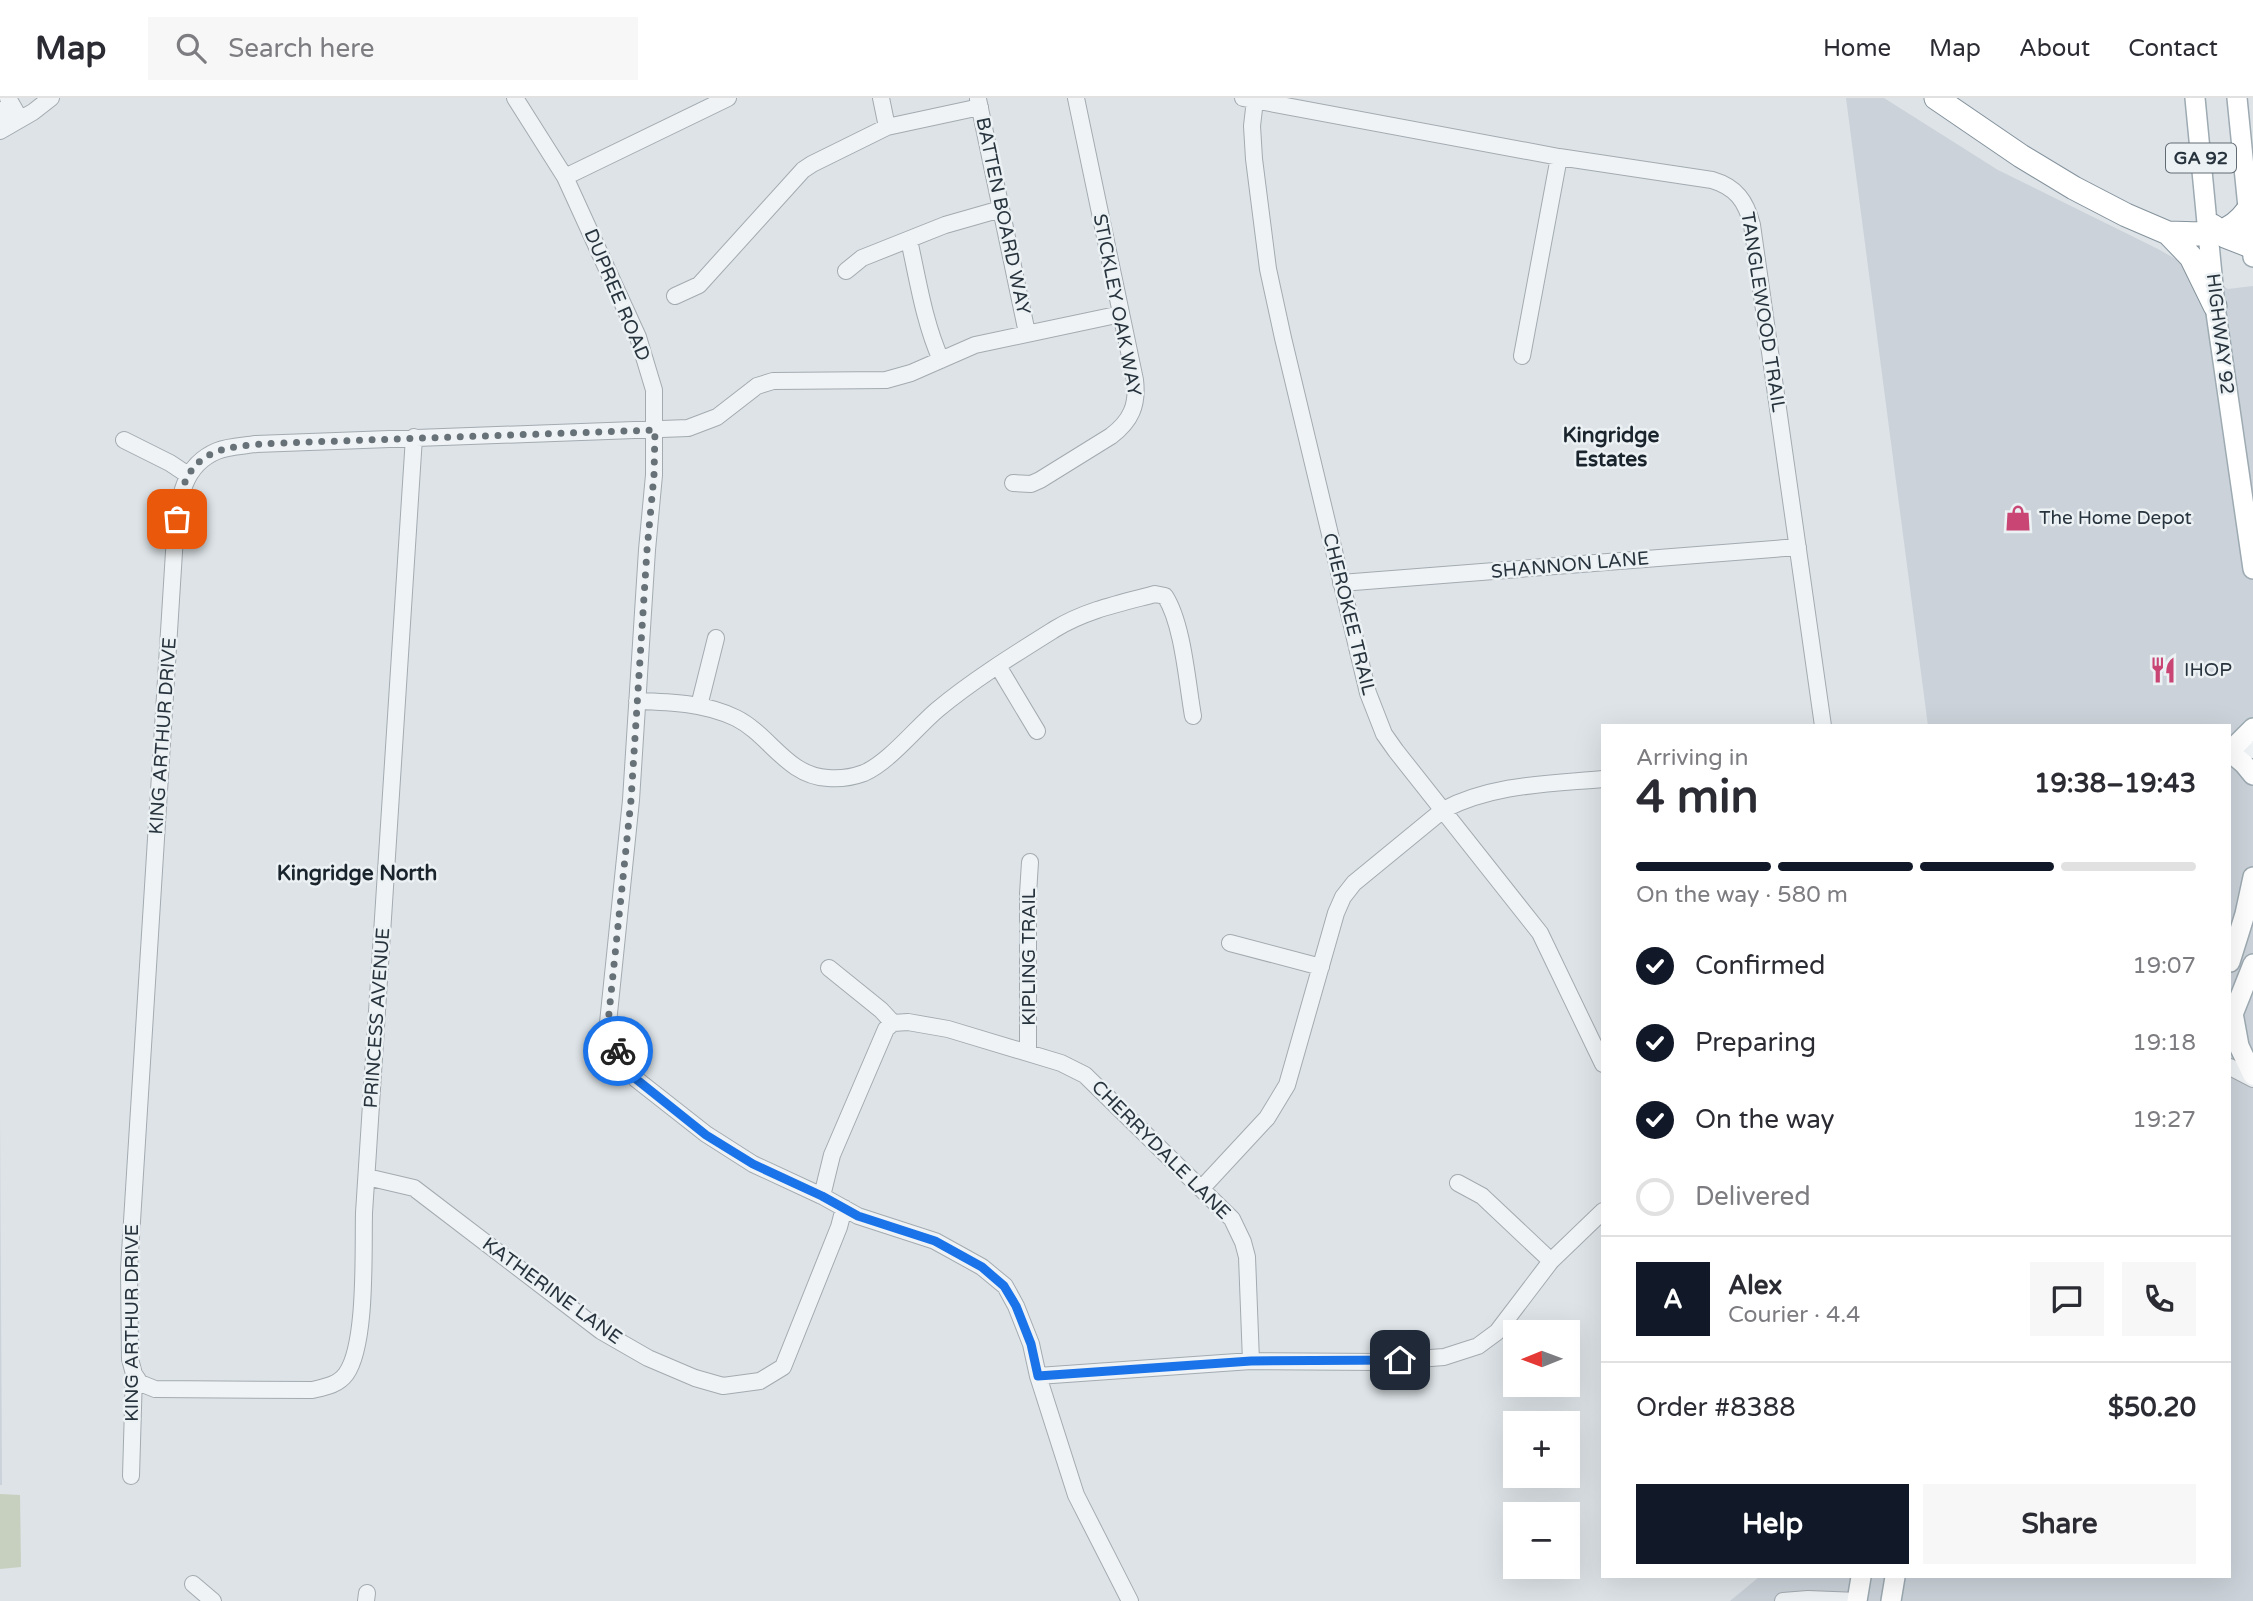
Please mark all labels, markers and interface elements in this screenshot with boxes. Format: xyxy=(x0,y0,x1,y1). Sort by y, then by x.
search box xyxy=(148,17,638,80)
text: Map xyxy=(35,29,106,68)
icon: search xyxy=(172,29,210,67)
text: Search here xyxy=(228,33,374,64)
text: Home xyxy=(1823,34,1891,63)
text: Map xyxy=(1929,34,1981,63)
text: About xyxy=(2019,34,2090,63)
text: Contact xyxy=(2128,34,2218,63)
street label: BATTEN BOARD WAY xyxy=(971,115,1035,317)
road number: GA 92 xyxy=(2166,144,2236,172)
street label: TANGLEWOOD TRAIL xyxy=(1736,210,1790,414)
street label: STICKLEY OAK WAY xyxy=(1089,212,1145,398)
street label: DUPREE ROAD xyxy=(579,226,655,364)
street label: HIGHWAY 92 xyxy=(2202,272,2238,396)
district label: Kingridge Estates xyxy=(1563,423,1660,472)
pin xyxy=(147,489,207,549)
icon: bag xyxy=(158,500,196,538)
shop icon: The Home Depot xyxy=(2003,503,2033,533)
place label: The Home Depot xyxy=(2039,507,2192,529)
street label: CHEROKEE TRAIL xyxy=(1318,531,1380,697)
street label: SHANNON LANE xyxy=(1490,547,1650,583)
street label: KING ARTHUR DRIVE xyxy=(145,637,181,835)
restaurant icon: IHOP xyxy=(2148,655,2178,685)
place label: IHOP xyxy=(2184,659,2232,681)
text: Arriving in xyxy=(1636,744,1749,772)
text: 19:38–19:43 xyxy=(2034,768,2196,799)
text: 4 min xyxy=(1636,770,1759,825)
district label: Kingridge North xyxy=(277,861,437,886)
text: On the way · 580 m xyxy=(1636,881,1848,909)
street label: KIPLING TRAIL xyxy=(1018,888,1040,1026)
street label: PRINCESS AVENUE xyxy=(360,927,394,1109)
icon: check xyxy=(1636,947,1674,985)
text: Confirmed xyxy=(1695,950,1825,981)
text: 19:07 xyxy=(2132,952,2196,980)
courier xyxy=(583,1016,653,1086)
icon: check xyxy=(1636,1024,1674,1062)
text: Preparing xyxy=(1695,1027,1816,1058)
text: 19:18 xyxy=(2132,1029,2196,1057)
icon: bike xyxy=(599,1032,637,1070)
street label: CHERRYDALE LANE xyxy=(1087,1076,1235,1224)
icon: check xyxy=(1636,1101,1674,1139)
text: On the way xyxy=(1695,1104,1835,1135)
text: 19:27 xyxy=(2132,1106,2196,1134)
text: Delivered xyxy=(1695,1181,1811,1212)
street label: KING ARTHUR DRIVE xyxy=(121,1224,143,1422)
street label: KATHERINE LANE xyxy=(478,1233,626,1349)
button: chat xyxy=(2030,1262,2104,1336)
button: phone xyxy=(2122,1262,2196,1336)
text: Alex xyxy=(1728,1270,1782,1301)
text: A xyxy=(1663,1284,1683,1315)
text: Courier · 4.4 xyxy=(1728,1301,1860,1329)
north arrow xyxy=(1503,1320,1580,1396)
map controls xyxy=(1503,1320,1580,1579)
pin xyxy=(1370,1330,1430,1390)
icon: home xyxy=(1381,1341,1419,1379)
text: Order #8388 xyxy=(1636,1392,1796,1423)
text: $50.20 xyxy=(2108,1392,2196,1423)
button: + xyxy=(1503,1411,1580,1488)
button: Help xyxy=(1636,1484,1909,1564)
button: Share xyxy=(1923,1484,2196,1564)
button: − xyxy=(1503,1502,1580,1579)

